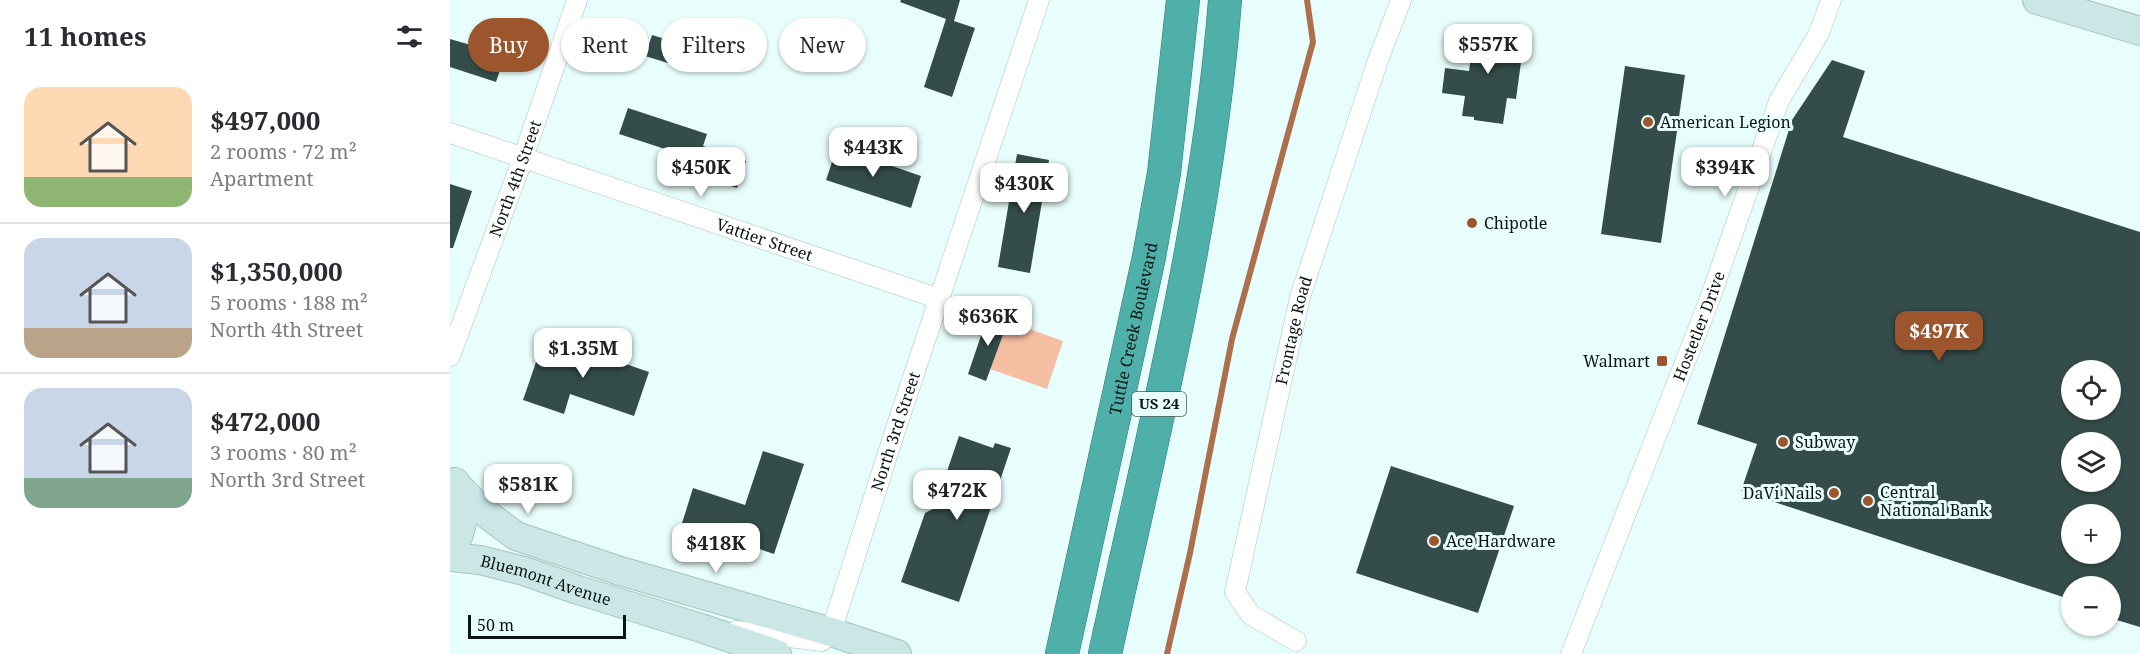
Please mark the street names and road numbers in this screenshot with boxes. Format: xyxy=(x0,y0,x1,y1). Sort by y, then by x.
street label: North 4th Street xyxy=(484,117,546,240)
street label: Vattier Street xyxy=(713,213,816,266)
street label: Tuttle Creek Boulevard xyxy=(1104,241,1162,417)
street label: Hostetler Drive xyxy=(1668,268,1730,384)
street label: Frontage Road xyxy=(1270,273,1317,387)
street label: North 3rd Street xyxy=(866,369,925,494)
road number: US 24 xyxy=(1132,392,1186,416)
street label: Bluemont Avenue xyxy=(478,550,614,611)

